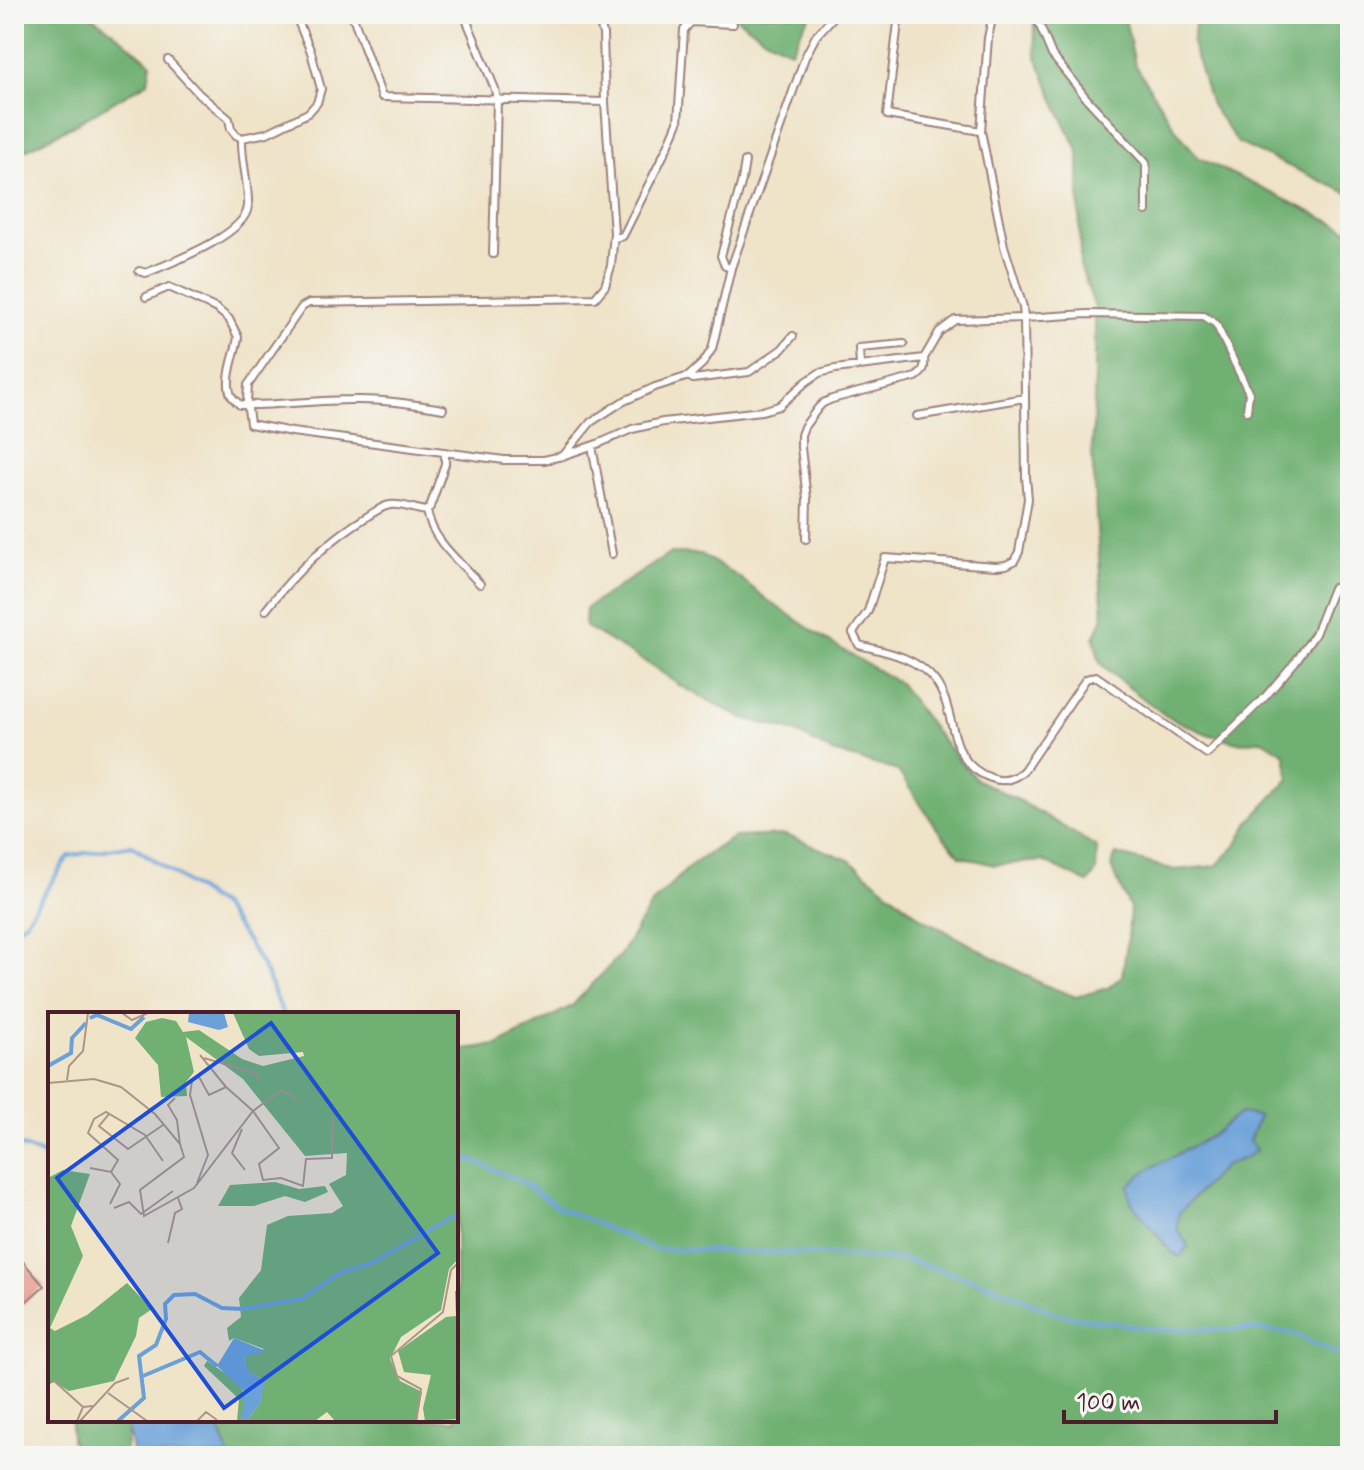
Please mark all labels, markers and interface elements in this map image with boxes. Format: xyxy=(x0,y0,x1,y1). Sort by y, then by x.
inset map xyxy=(48,1012,458,1422)
scale bar xyxy=(1064,1374,1276,1424)
text: 100 m xyxy=(1076,1388,1140,1419)

